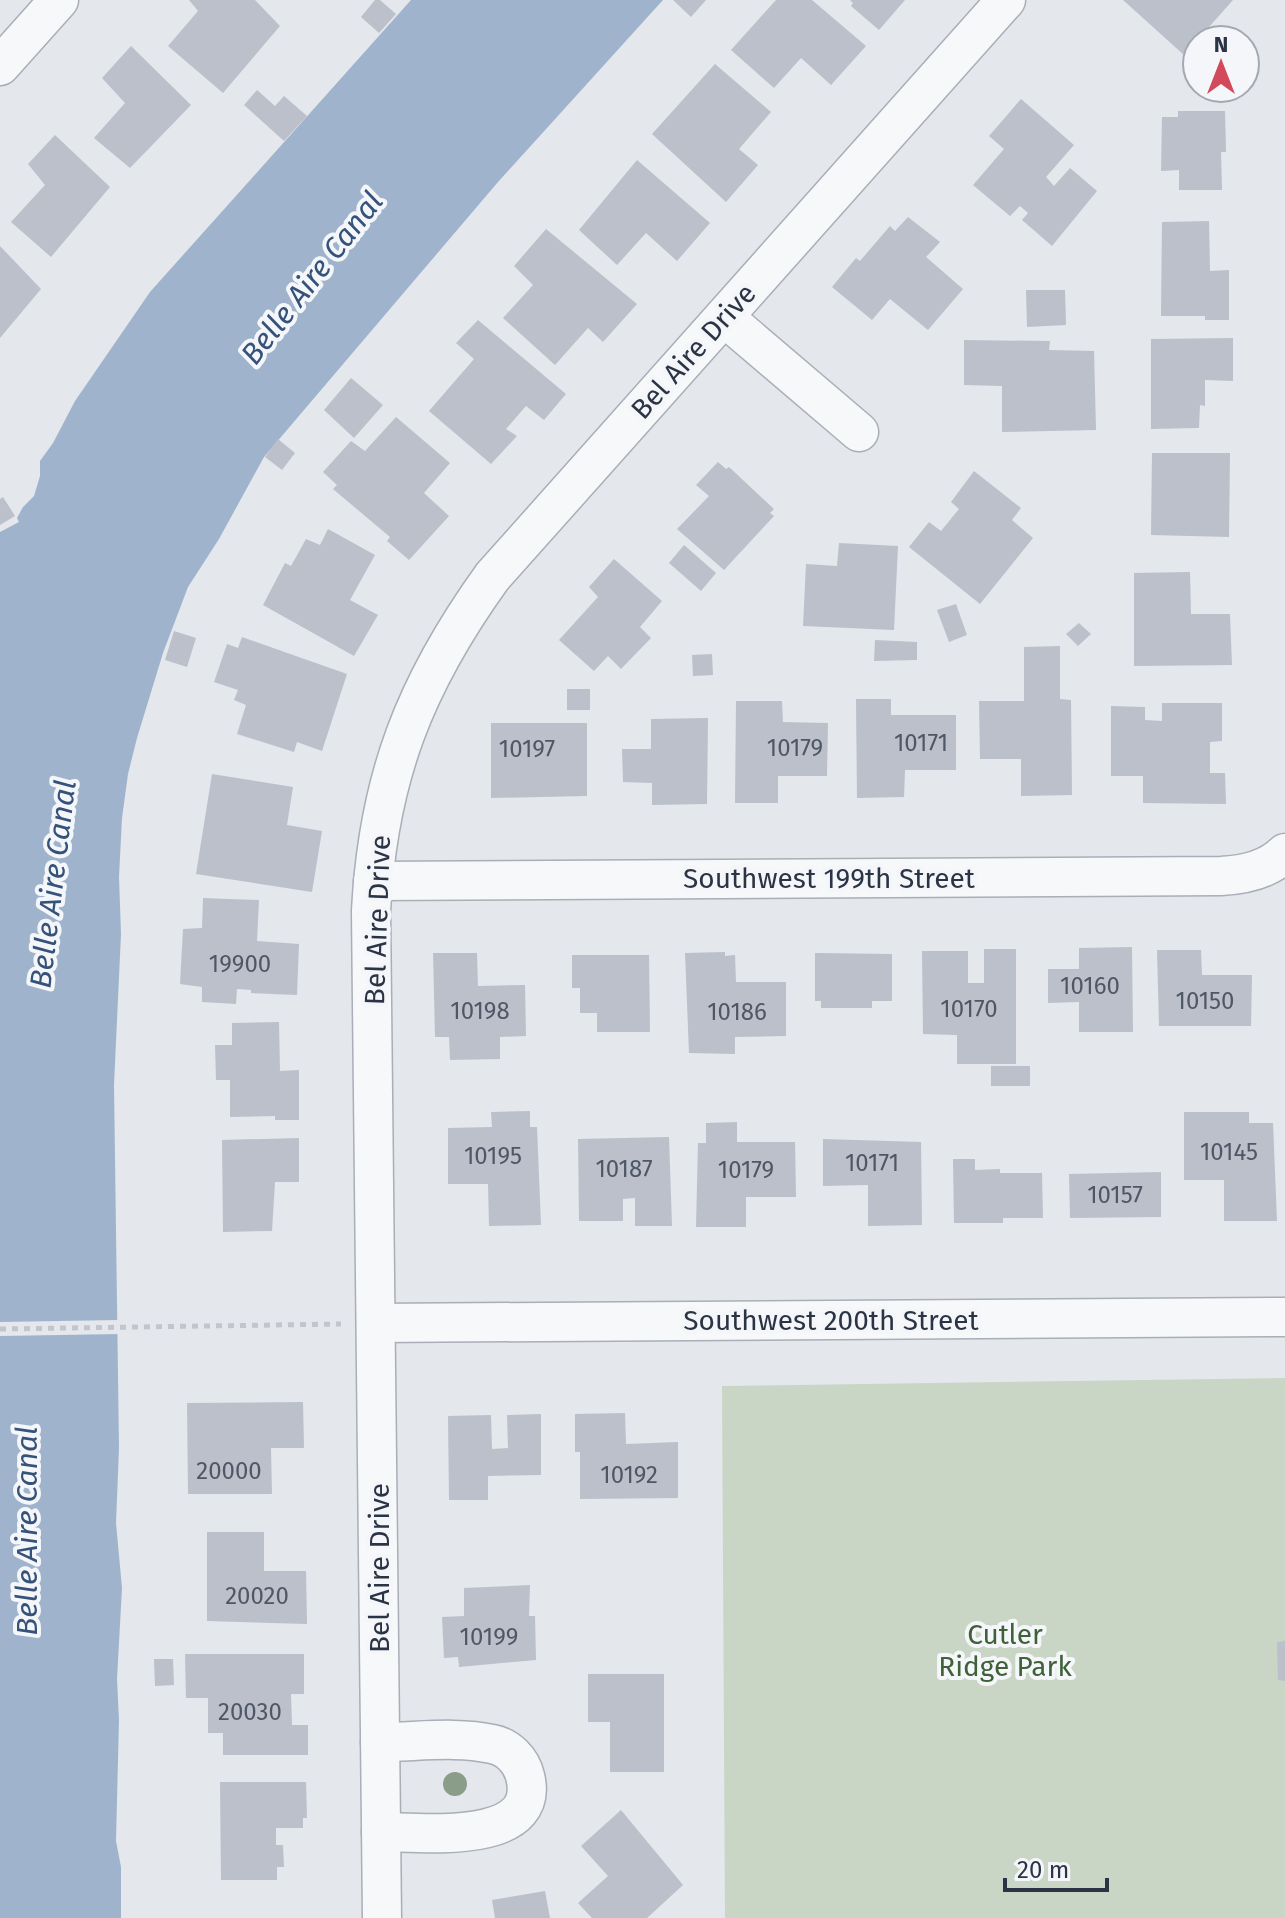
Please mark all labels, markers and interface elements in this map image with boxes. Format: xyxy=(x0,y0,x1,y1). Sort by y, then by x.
north arrow xyxy=(1181,24,1261,104)
text: N xyxy=(1214,31,1228,58)
water label: Belle Aire Canal xyxy=(233,184,391,372)
street label: Bel Aire Drive xyxy=(624,277,763,426)
house number: 10171 xyxy=(894,729,948,757)
house number: 10179 xyxy=(767,734,823,762)
house number: 10197 xyxy=(499,735,555,763)
water label: Belle Aire Canal xyxy=(22,778,84,990)
street label: Bel Aire Drive xyxy=(358,834,397,1006)
street label: Southwest 199th Street xyxy=(683,862,976,895)
house number: 19900 xyxy=(209,950,271,978)
house number: 10160 xyxy=(1060,972,1120,1000)
house number: 10150 xyxy=(1176,987,1235,1015)
house number: 10170 xyxy=(940,995,998,1023)
house number: 10198 xyxy=(450,997,510,1025)
house number: 10186 xyxy=(707,998,767,1026)
house number: 10145 xyxy=(1200,1138,1258,1166)
house number: 10195 xyxy=(464,1142,522,1170)
house number: 10171 xyxy=(845,1149,899,1177)
house number: 10187 xyxy=(595,1155,653,1183)
house number: 10179 xyxy=(718,1156,774,1184)
house number: 10157 xyxy=(1087,1181,1143,1209)
street label: Southwest 200th Street xyxy=(683,1304,980,1337)
water label: Belle Aire Canal xyxy=(9,1426,45,1636)
house number: 20000 xyxy=(196,1457,262,1485)
house number: 10192 xyxy=(600,1461,658,1489)
street label: Bel Aire Drive xyxy=(363,1483,396,1653)
house number: 20020 xyxy=(225,1582,289,1610)
park label: Cutler Ridge Park xyxy=(938,1618,1072,1683)
house number: 10199 xyxy=(460,1623,518,1651)
house number: 20030 xyxy=(218,1698,282,1726)
scale bar xyxy=(1005,1842,1107,1892)
text: 20 m xyxy=(1017,1856,1069,1884)

